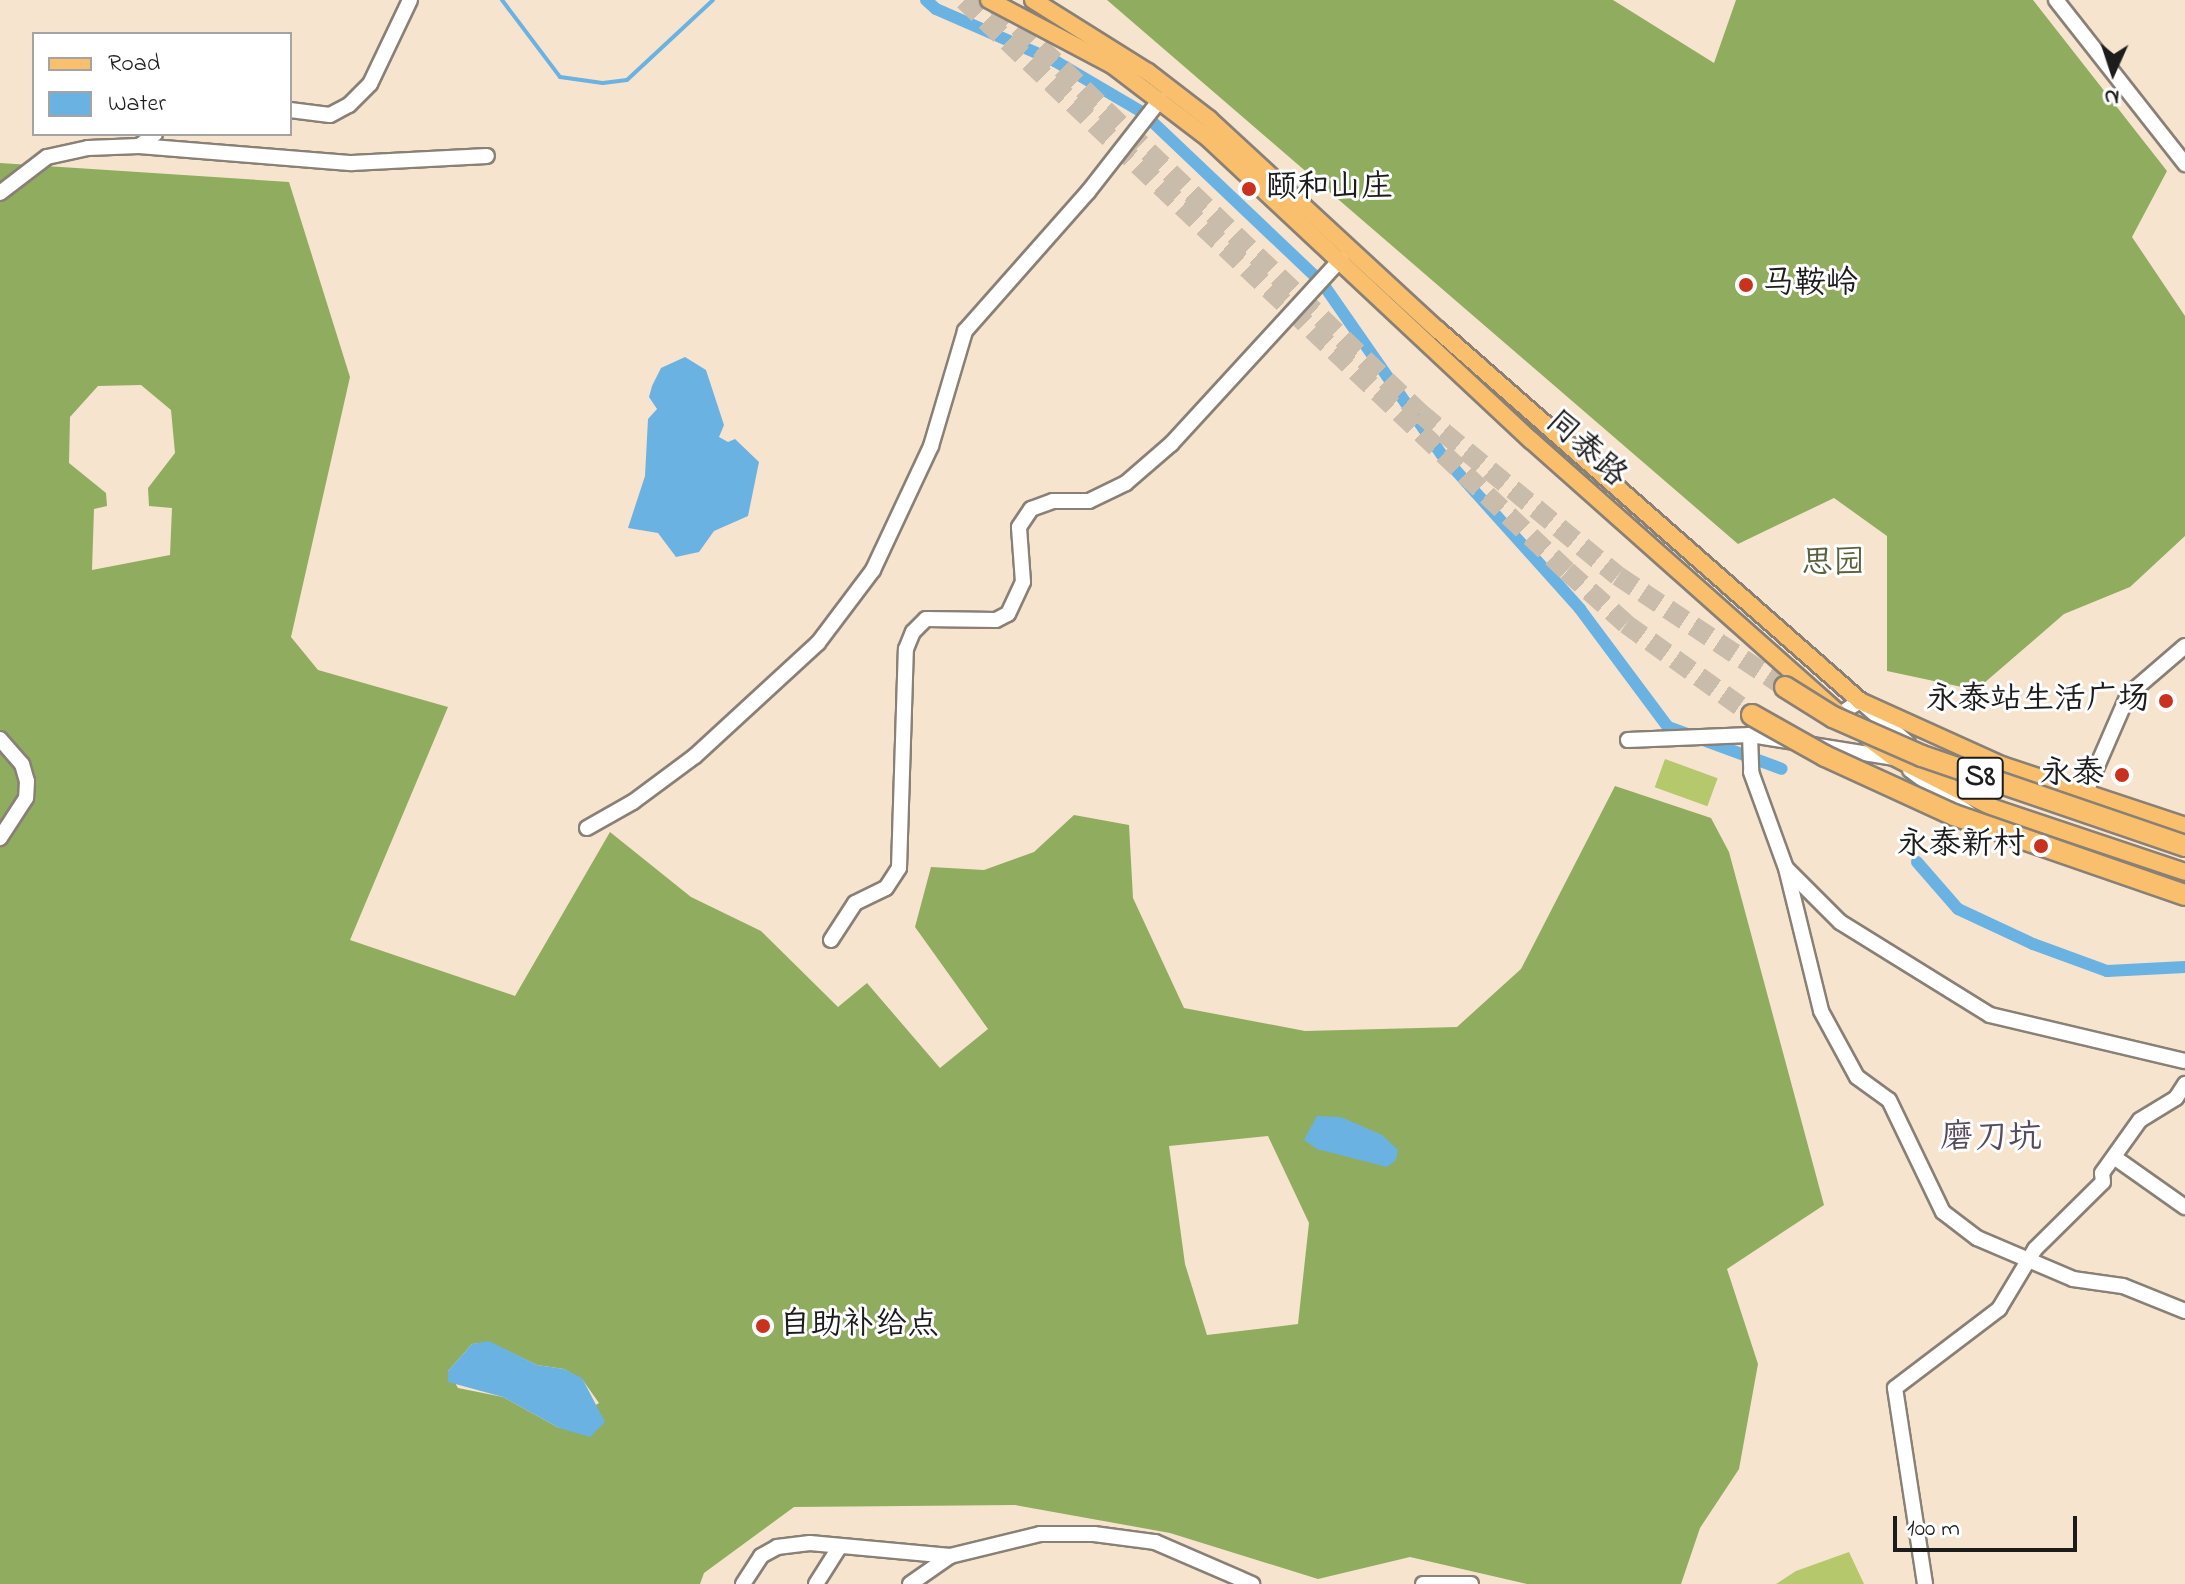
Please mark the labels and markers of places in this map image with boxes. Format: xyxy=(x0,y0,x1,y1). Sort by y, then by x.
place label: 颐和山庄 xyxy=(1265,170,1393,208)
marker: 颐和山庄 xyxy=(1240,180,1258,198)
place label: 马鞍岭 xyxy=(1762,266,1858,304)
marker: 马鞍岭 xyxy=(1737,276,1755,294)
place label: 永泰站生活广场 xyxy=(1926,682,2150,720)
marker: 永泰站生活广场 xyxy=(2157,692,2175,710)
place label: 永泰 xyxy=(2040,756,2104,794)
marker: 永泰 xyxy=(2111,764,2133,786)
place label: 永泰新村 xyxy=(1897,827,2025,865)
marker: 永泰新村 xyxy=(2032,837,2050,855)
place label: 自助补给点 xyxy=(779,1307,939,1345)
marker: 自助补给点 xyxy=(754,1317,772,1335)

